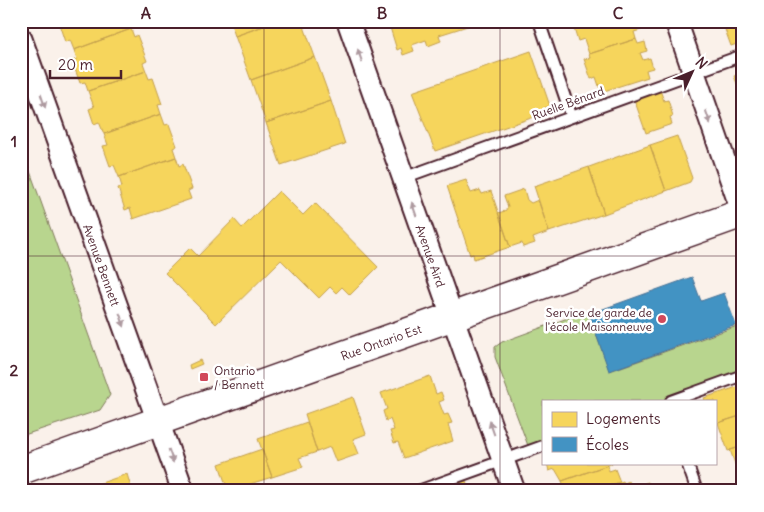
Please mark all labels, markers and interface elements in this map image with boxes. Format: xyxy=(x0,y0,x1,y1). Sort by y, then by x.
text: A xyxy=(141,3,151,23)
text: B xyxy=(377,3,388,23)
text: C xyxy=(613,3,624,23)
scale bar xyxy=(50,48,121,80)
one-way arrow xyxy=(356,48,364,63)
north arrow xyxy=(666,48,716,98)
text: N xyxy=(692,53,711,73)
text: 20 m xyxy=(58,55,93,74)
street label: Ruelle Bénard xyxy=(530,83,606,123)
one-way arrow xyxy=(40,94,47,109)
one-way arrow xyxy=(705,110,713,125)
text: 1 xyxy=(11,131,17,151)
one-way arrow xyxy=(410,201,418,216)
street label: Avenue Bennett xyxy=(80,222,124,308)
street label: Avenue Aird xyxy=(413,222,449,289)
place label: Service de garde de l'école Maisonneuve xyxy=(545,305,652,334)
one-way arrow xyxy=(118,313,126,328)
marker: Service de garde de l'école Maisonneuve xyxy=(656,313,668,325)
street label: Rue Ontario Est xyxy=(338,321,423,363)
text: 2 xyxy=(10,360,19,380)
place label: Ontario / Bennett xyxy=(214,363,264,392)
marker: Ontario / Bennett xyxy=(198,371,210,383)
legend xyxy=(542,400,716,464)
text: Logements xyxy=(586,409,661,428)
one-way arrow xyxy=(488,421,495,436)
text: Écoles xyxy=(586,435,629,454)
one-way arrow xyxy=(168,448,175,463)

